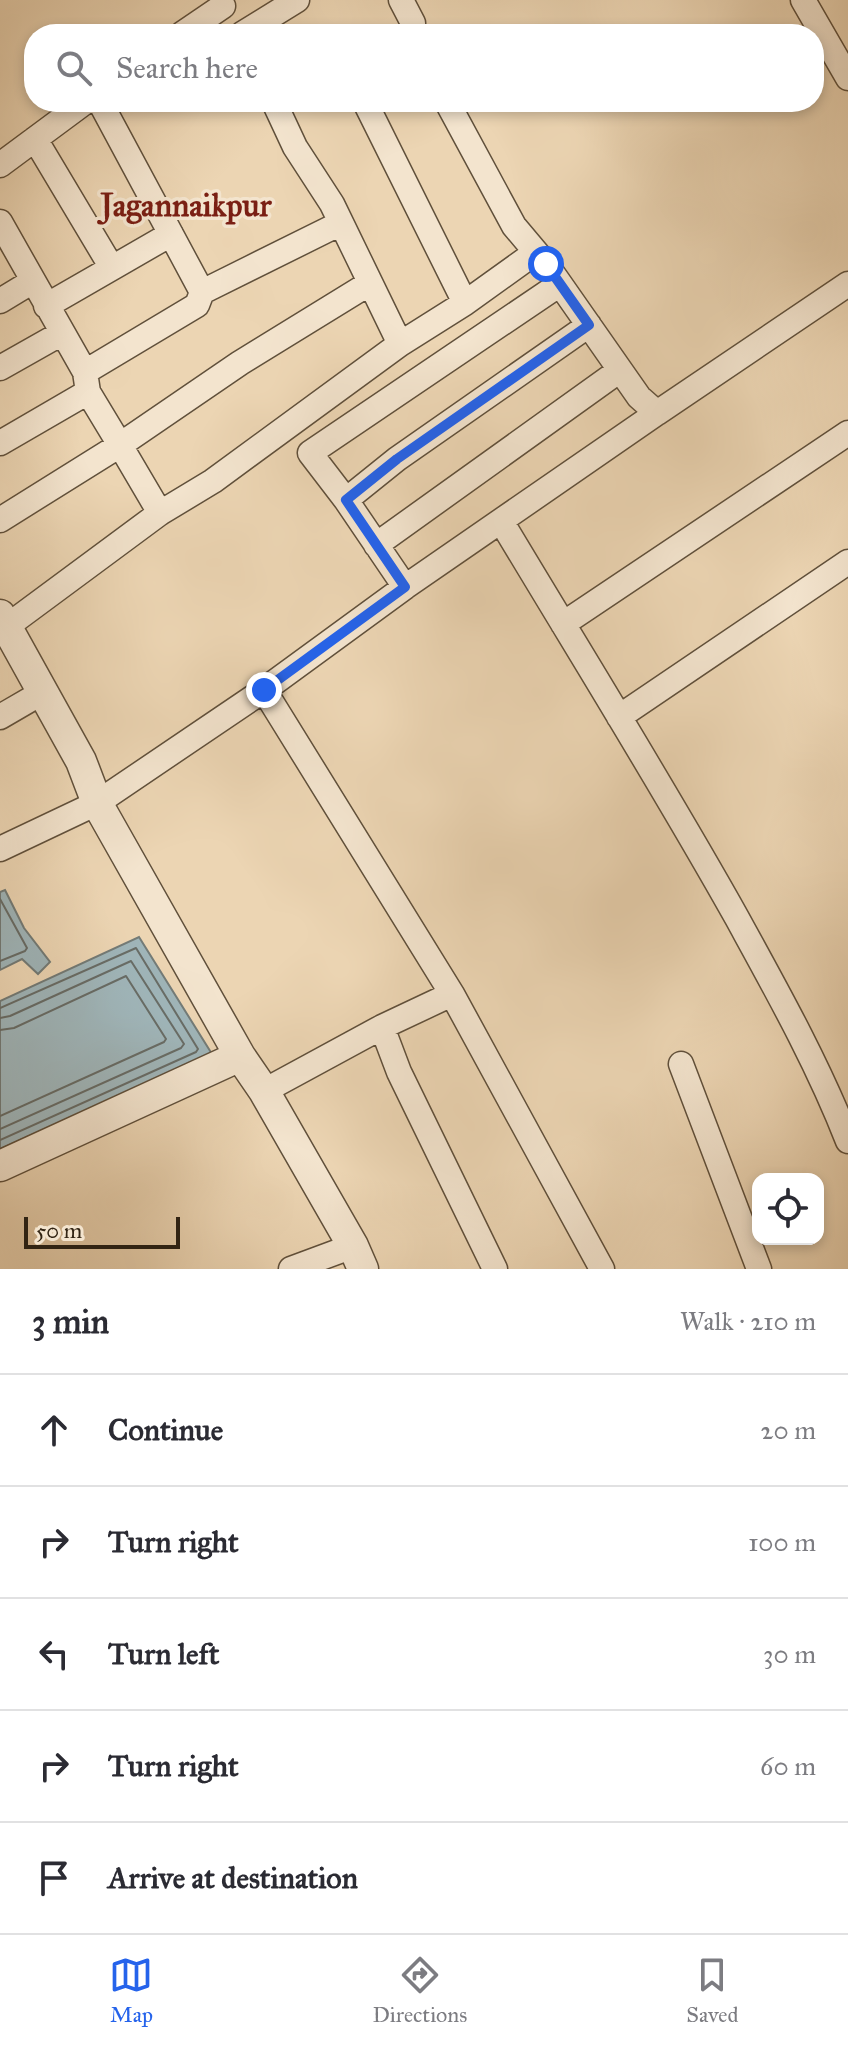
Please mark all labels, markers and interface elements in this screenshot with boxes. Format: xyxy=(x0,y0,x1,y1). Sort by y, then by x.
search box xyxy=(24,24,824,112)
icon: search xyxy=(52,46,96,90)
text: Search here xyxy=(116,50,258,86)
district label: Jagannaikpur xyxy=(97,186,272,225)
route start xyxy=(528,246,564,282)
route end xyxy=(246,672,282,708)
map controls xyxy=(752,1173,824,1245)
button: locate xyxy=(752,1173,824,1245)
scale bar xyxy=(24,1213,180,1249)
text: 50 m xyxy=(36,1217,82,1244)
text: 3 min xyxy=(32,1301,109,1342)
text: Walk · 210 m xyxy=(680,1305,816,1337)
icon: ahead xyxy=(32,1408,76,1452)
text: Continue xyxy=(108,1412,223,1448)
text: 20 m xyxy=(761,1414,816,1446)
icon: right xyxy=(32,1520,76,1564)
text: Turn right xyxy=(108,1524,239,1560)
text: 100 m xyxy=(748,1526,816,1558)
icon: left xyxy=(32,1632,76,1676)
text: Turn left xyxy=(108,1636,219,1672)
text: 30 m xyxy=(763,1638,816,1670)
icon: right xyxy=(32,1744,76,1788)
text: Turn right xyxy=(108,1748,239,1784)
text: 60 m xyxy=(760,1750,816,1782)
icon: arrive xyxy=(32,1856,76,1900)
text: Arrive at destination xyxy=(108,1860,358,1896)
tab: Map xyxy=(109,1953,153,2028)
tab: Directions xyxy=(372,1953,467,2028)
tab: Saved xyxy=(686,1953,738,2028)

